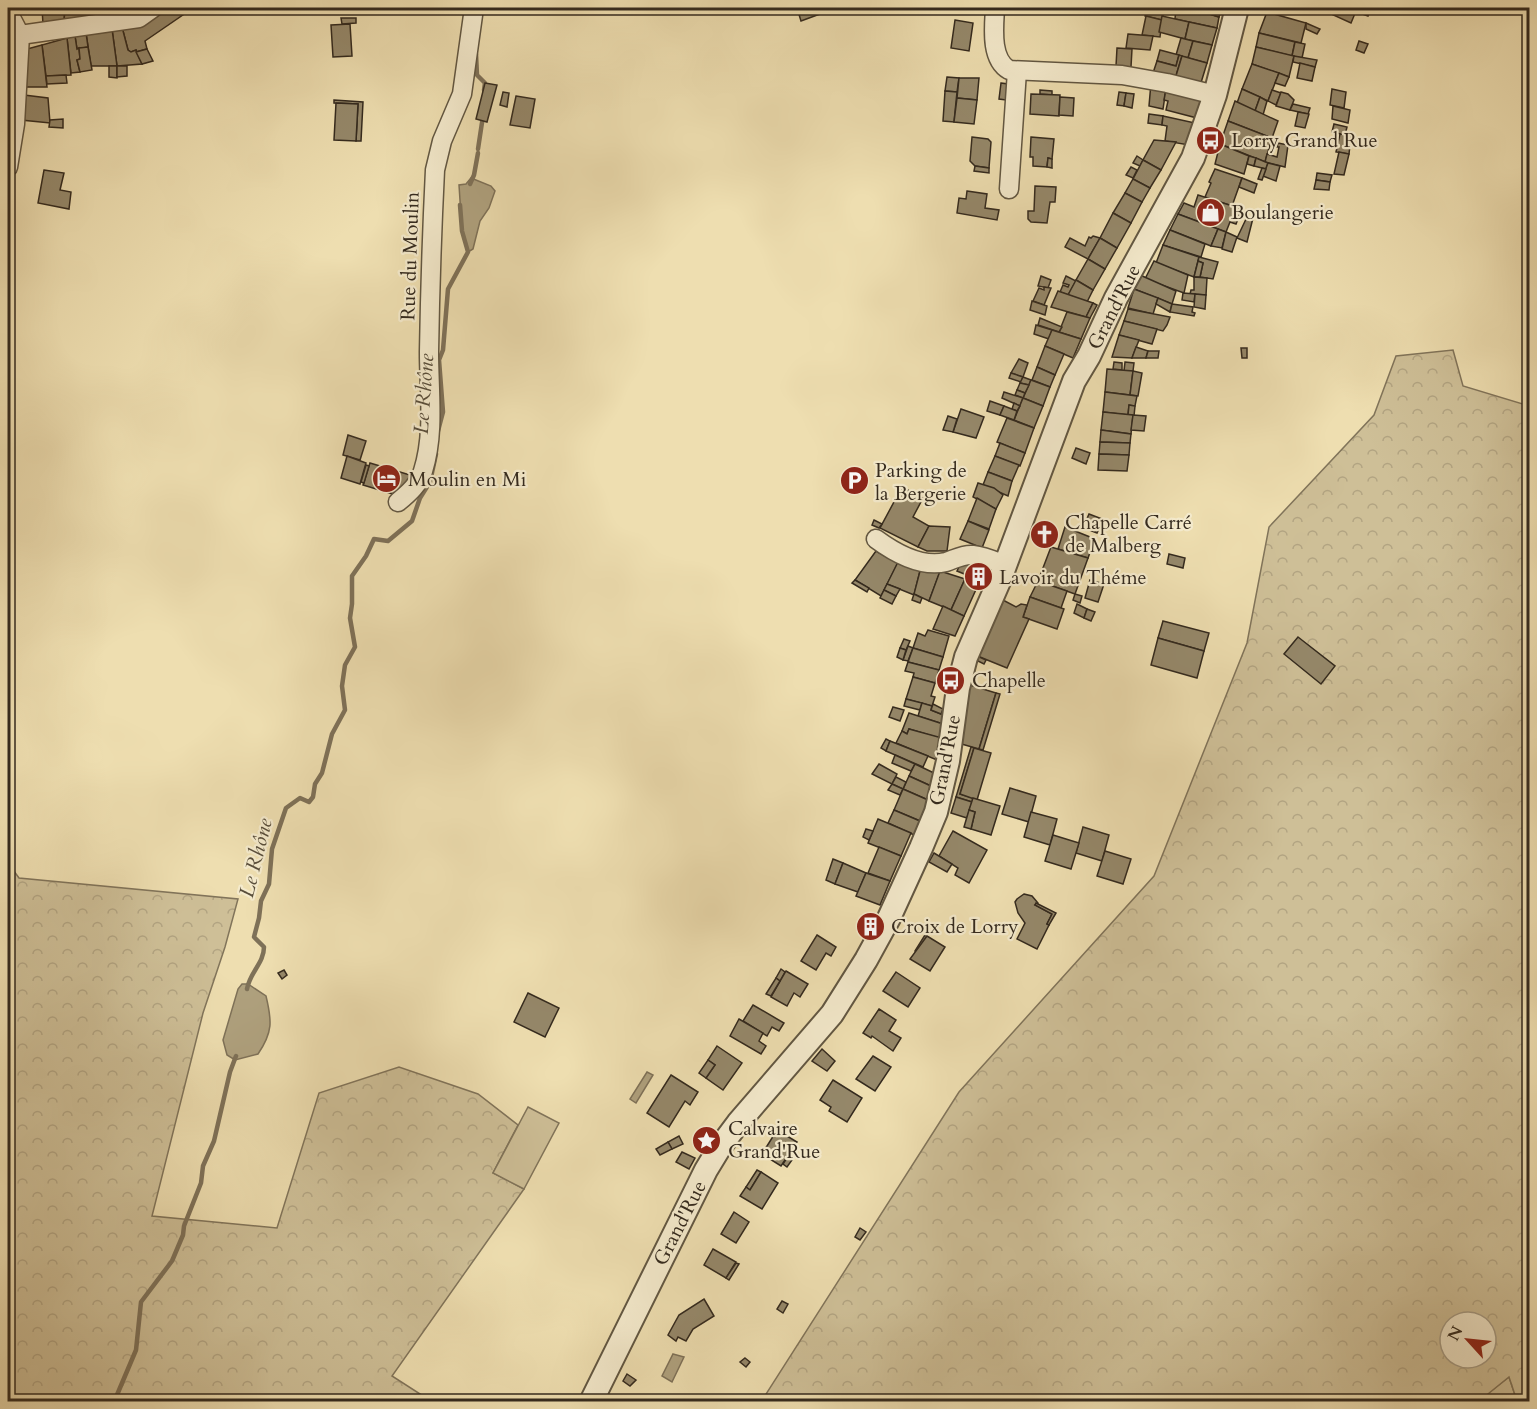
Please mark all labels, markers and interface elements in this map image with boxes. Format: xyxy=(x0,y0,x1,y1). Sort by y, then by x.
bus stop icon: Lorry Grand Rue xyxy=(1194,124,1226,156)
place label: Lorry Grand Rue xyxy=(1231,127,1378,154)
street label: Rue du Moulin xyxy=(394,190,426,321)
shop icon: Boulangerie xyxy=(1194,196,1226,228)
place label: Boulangerie xyxy=(1231,199,1334,226)
street label: Grand'Rue xyxy=(1081,260,1147,354)
water label: Le Rhône xyxy=(407,352,441,435)
place label: Parking de la Bergerie xyxy=(875,457,967,507)
hotel icon: Moulin en Mi xyxy=(371,463,403,495)
parking icon: Parking de la Bergerie xyxy=(838,465,870,497)
place label: Moulin en Mi xyxy=(408,466,527,493)
place label: Chapelle Carré de Malberg xyxy=(1065,509,1192,559)
church icon: Chapelle Carré de Malberg xyxy=(1028,518,1060,550)
building icon: Lavoir du Théme xyxy=(962,561,994,593)
place label: Lavoir du Théme xyxy=(999,564,1147,591)
bus stop icon: Chapelle xyxy=(935,664,967,696)
place label: Chapelle xyxy=(972,667,1046,694)
street label: Grand'Rue xyxy=(923,712,967,808)
water label: Le Rhône xyxy=(232,814,280,901)
building icon: Croix de Lorry xyxy=(854,910,886,942)
place label: Croix de Lorry xyxy=(891,913,1019,940)
place label: Calvaire Grand'Rue xyxy=(728,1115,820,1165)
place icon: Calvaire Grand'Rue xyxy=(691,1124,723,1156)
street label: Grand'Rue xyxy=(647,1176,713,1270)
north arrow xyxy=(1438,1310,1498,1370)
text: N xyxy=(1443,1322,1469,1345)

